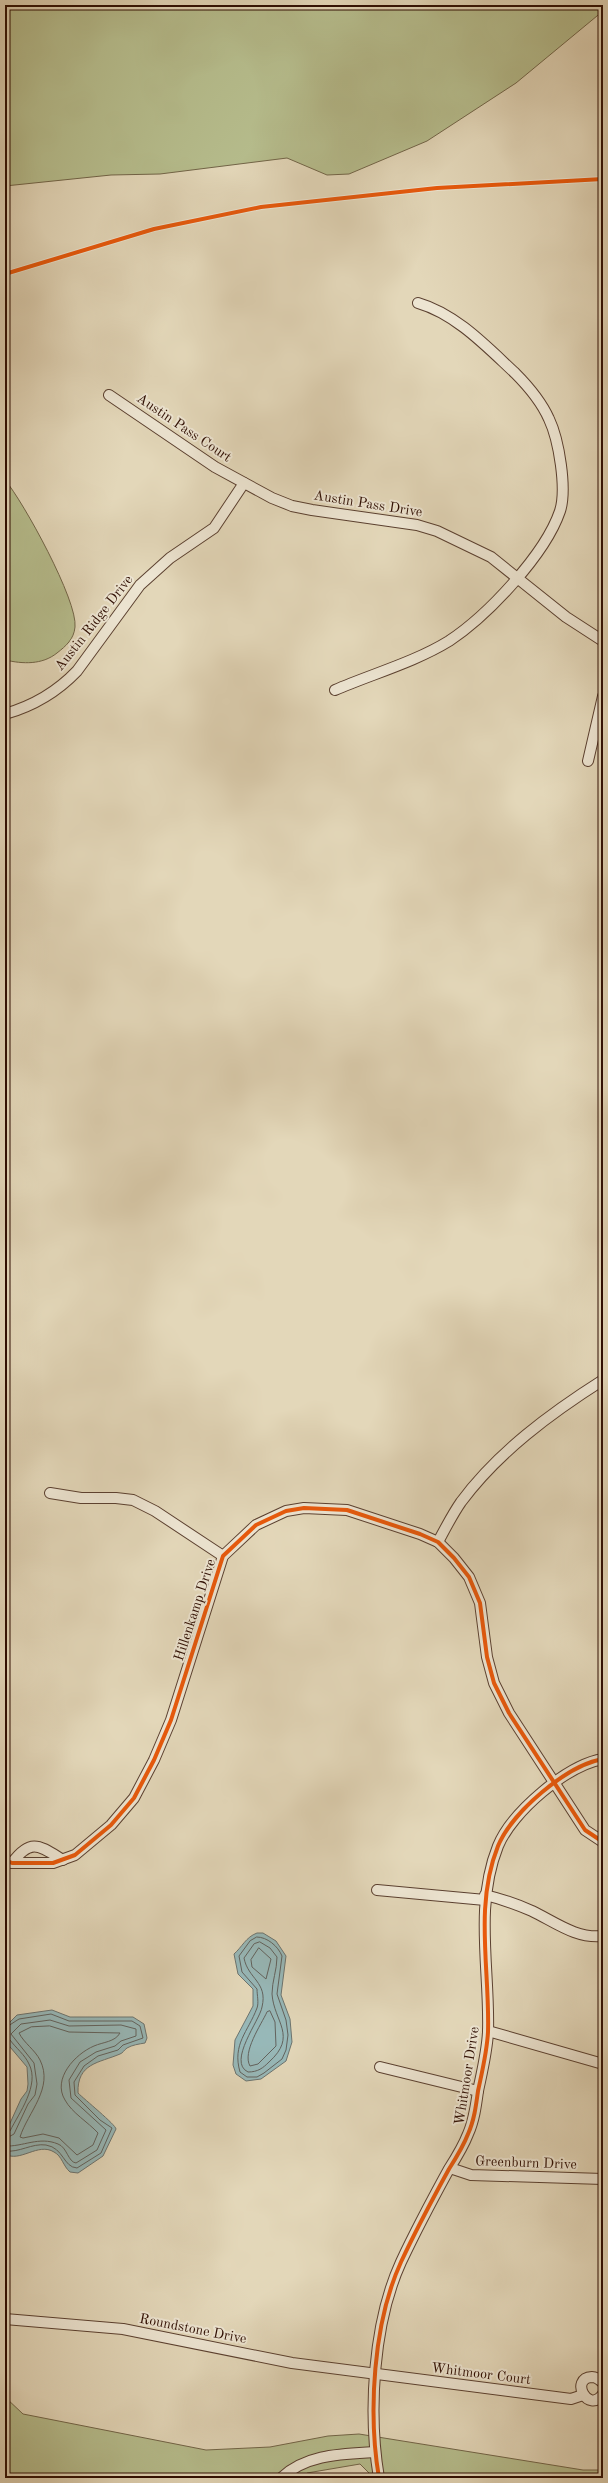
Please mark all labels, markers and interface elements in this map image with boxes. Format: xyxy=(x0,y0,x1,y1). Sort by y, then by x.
street label: Austin Pass Court xyxy=(134,391,234,465)
street label: Austin Pass Drive xyxy=(313,488,423,520)
street label: Austin Ridge Drive xyxy=(52,573,136,673)
street label: Hillenkamp Drive xyxy=(172,1557,218,1663)
street label: Whitmoor Drive xyxy=(452,2026,482,2126)
street label: Greenburn Drive xyxy=(475,2154,577,2172)
street label: Roundstone Drive xyxy=(138,2312,248,2346)
street label: Whitmoor Court xyxy=(430,2361,532,2387)

